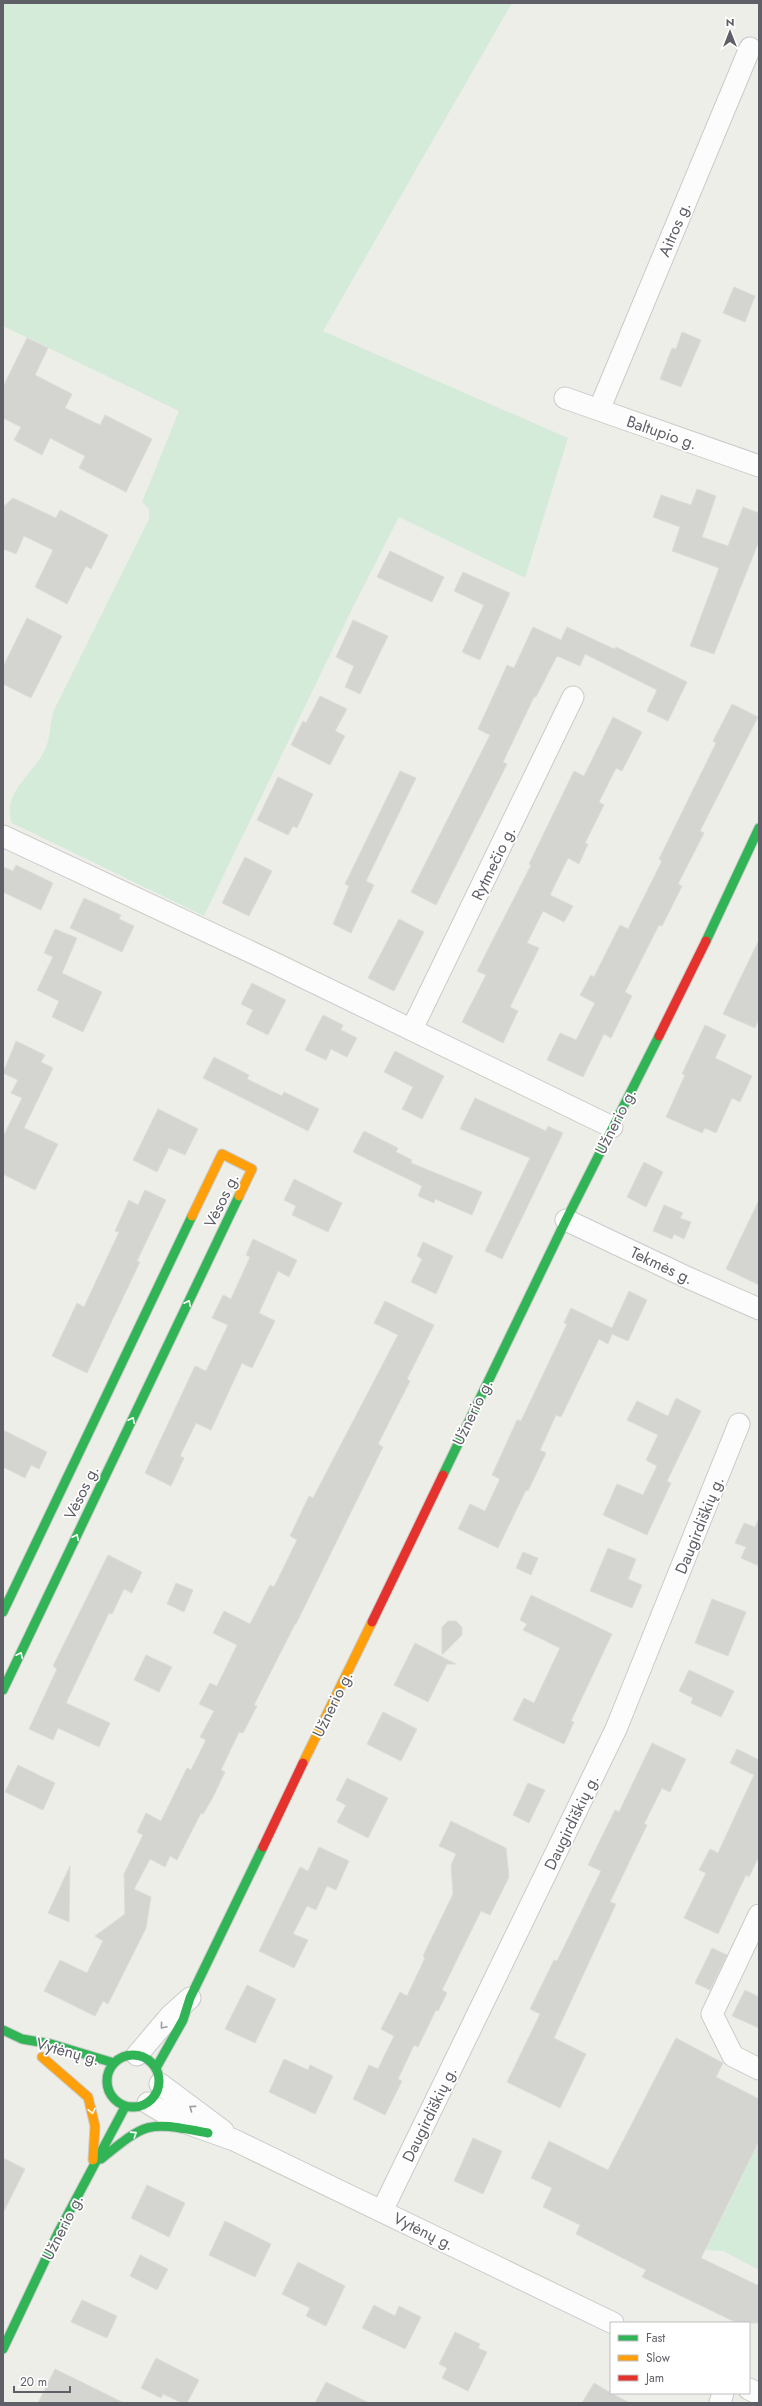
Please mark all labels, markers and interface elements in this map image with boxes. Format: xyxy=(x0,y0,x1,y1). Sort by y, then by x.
north arrow xyxy=(710,12,750,52)
text: N xyxy=(726,14,734,30)
street label: Aitros g. xyxy=(653,198,696,260)
street label: Baltupio g. xyxy=(623,410,700,455)
street label: Rytmečio g. xyxy=(466,822,521,904)
street label: Užnerio g. xyxy=(589,1084,642,1158)
street label: Vėsos g. xyxy=(198,1169,244,1231)
street label: Tekmės g. xyxy=(627,1241,697,1290)
one-way arrow xyxy=(183,1300,191,1307)
street label: Užnerio g. xyxy=(447,1375,498,1449)
one-way arrow xyxy=(127,1417,135,1424)
street label: Vėsos g. xyxy=(58,1461,104,1523)
street label: Daugirdiškių g. xyxy=(669,1473,730,1578)
one-way arrow xyxy=(71,1534,79,1542)
one-way arrow xyxy=(15,1651,23,1659)
street label: Užnerio g. xyxy=(307,1667,358,1741)
street label: Daugirdiškių g. xyxy=(538,1771,605,1874)
one-way arrow xyxy=(160,2021,167,2029)
street label: Vytėnų g. xyxy=(33,2032,102,2071)
street label: Daugirdiškių g. xyxy=(396,2063,463,2166)
one-way arrow xyxy=(189,2105,196,2112)
one-way arrow xyxy=(87,2107,96,2114)
one-way arrow xyxy=(130,2131,137,2138)
street label: Užnerio g. xyxy=(36,2190,89,2264)
street label: Vytėnų g. xyxy=(389,2207,458,2256)
legend xyxy=(610,2322,750,2394)
text: Fast xyxy=(646,2329,665,2347)
text: Slow xyxy=(646,2349,671,2367)
scale bar xyxy=(14,2368,70,2394)
text: Jam xyxy=(644,2369,664,2387)
text: 20 m xyxy=(20,2373,47,2391)

